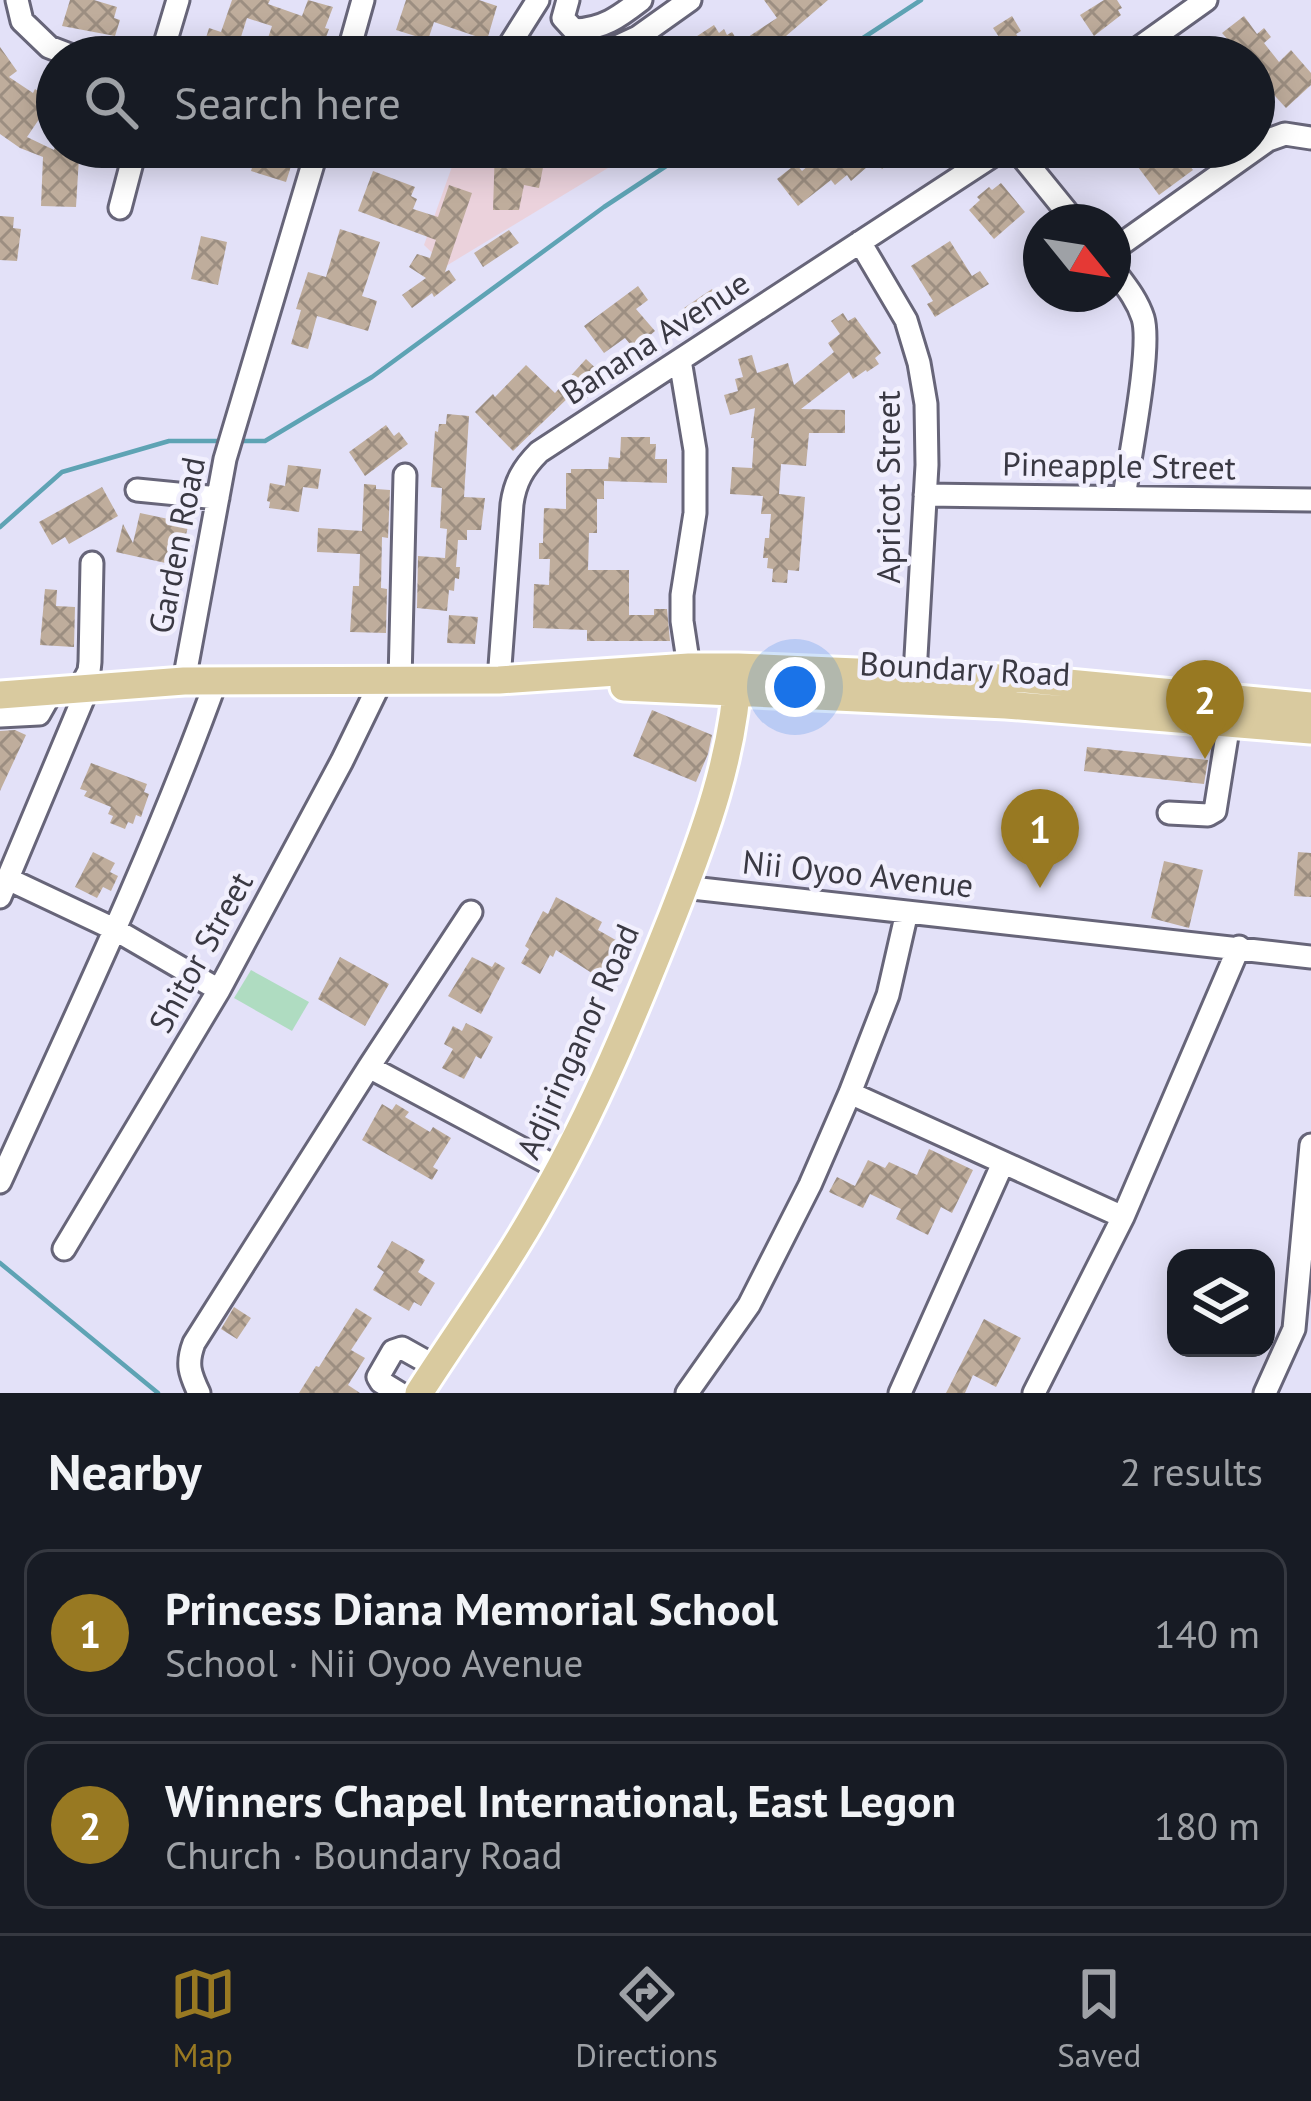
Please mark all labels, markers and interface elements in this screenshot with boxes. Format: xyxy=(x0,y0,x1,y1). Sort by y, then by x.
search box xyxy=(36,36,1275,168)
icon: search xyxy=(78,69,144,135)
text: Search here xyxy=(174,73,401,131)
north arrow xyxy=(1023,204,1131,312)
street label: Banana Avenue xyxy=(553,260,757,414)
street label: Apricot Street xyxy=(866,390,909,584)
street label: Pineapple Street xyxy=(1002,441,1236,489)
street label: Garden Road xyxy=(138,453,214,637)
street label: Boundary Road xyxy=(859,641,1071,695)
your location xyxy=(765,657,825,717)
pin: 2 xyxy=(1166,660,1244,759)
pin: 1 xyxy=(1001,789,1079,888)
street label: Nii Oyoo Avenue xyxy=(740,839,976,907)
street label: Shitor Street xyxy=(138,864,262,1040)
street label: Adjiringanor Road xyxy=(506,917,648,1165)
map controls xyxy=(1167,1249,1275,1357)
button: layers xyxy=(1167,1249,1275,1357)
text: Nearby xyxy=(48,1438,202,1504)
text: 2 results xyxy=(1120,1446,1263,1497)
text: Princess Diana Memorial School xyxy=(165,1579,778,1637)
text: 1 xyxy=(79,1608,101,1659)
text: 140 m xyxy=(1154,1608,1260,1659)
text: School · Nii Oyoo Avenue xyxy=(165,1637,583,1688)
text: Winners Chapel International, East Legon xyxy=(165,1771,956,1829)
text: 2 xyxy=(79,1800,101,1851)
text: 180 m xyxy=(1154,1800,1260,1851)
text: Church · Boundary Road xyxy=(165,1829,562,1880)
tab: Map xyxy=(170,1961,236,2076)
tab: Directions xyxy=(575,1961,718,2076)
tab: Saved xyxy=(1057,1961,1141,2076)

